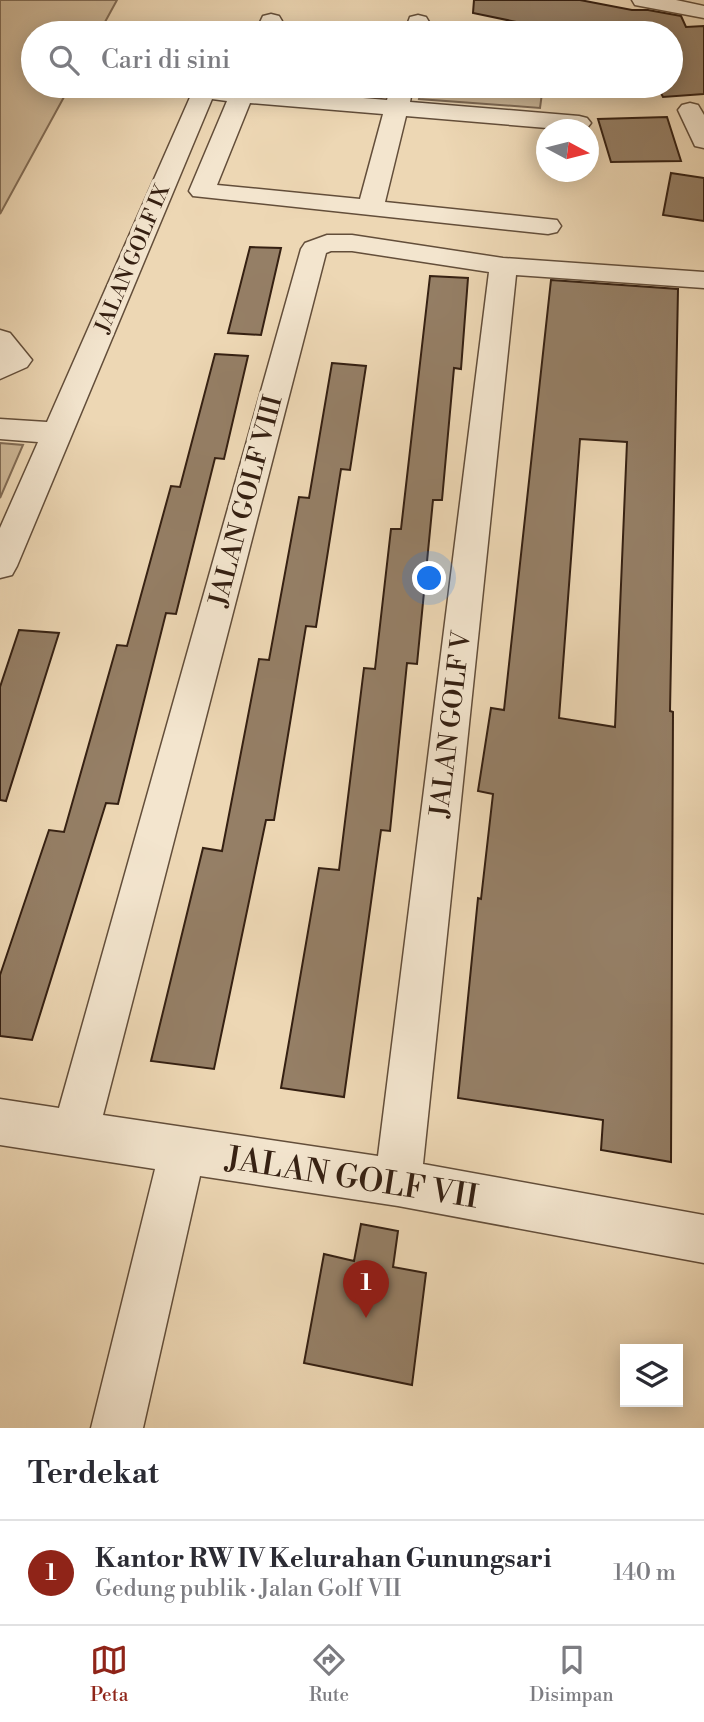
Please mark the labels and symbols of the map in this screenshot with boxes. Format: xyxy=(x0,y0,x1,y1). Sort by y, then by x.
north arrow xyxy=(536,119,599,182)
street label: JALAN GOLF IX xyxy=(90,180,176,338)
street label: JALAN GOLF VIII xyxy=(202,392,290,611)
your location xyxy=(412,561,446,595)
street label: JALAN GOLF V xyxy=(424,629,478,820)
street label: JALAN GOLF VII xyxy=(222,1138,481,1218)
pin: 1 xyxy=(343,1260,389,1318)

